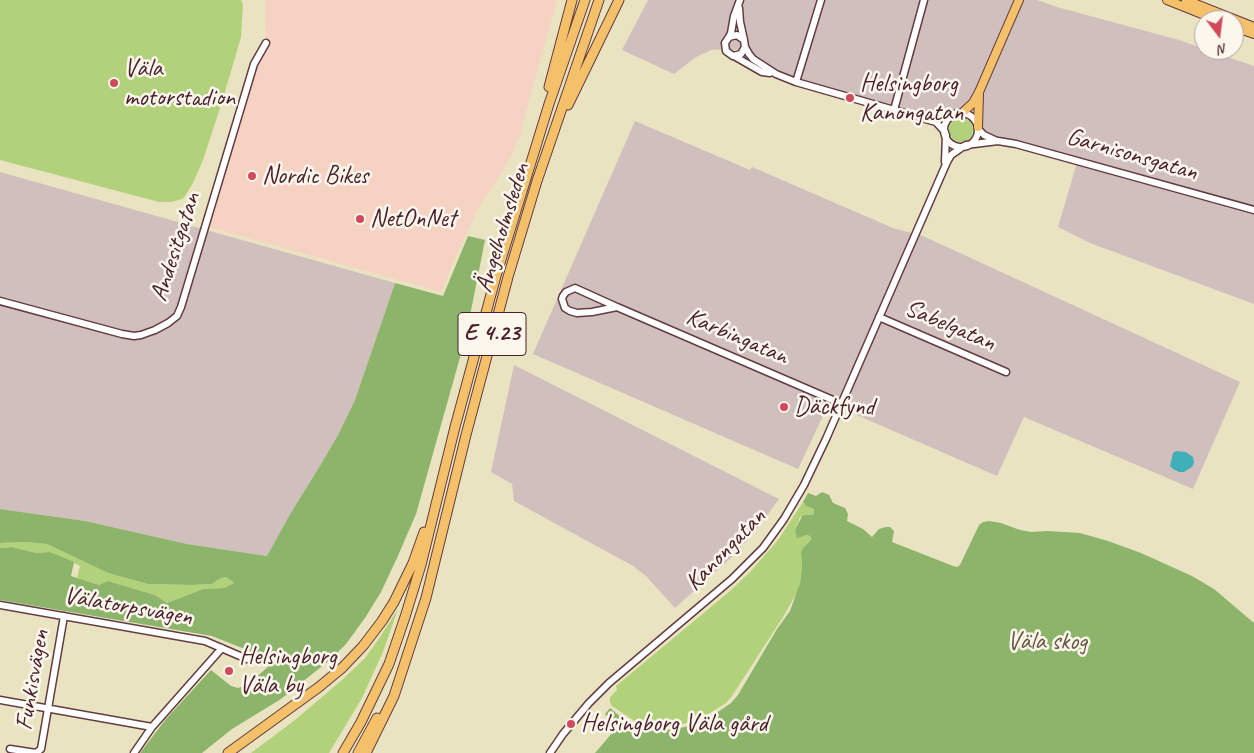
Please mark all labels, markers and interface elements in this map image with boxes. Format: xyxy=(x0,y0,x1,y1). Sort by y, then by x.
north arrow xyxy=(1194,10,1244,60)
text: N xyxy=(1216,40,1229,58)
place label: Väla motorstadion xyxy=(124,54,235,113)
place label: Helsingborg Kanongatan xyxy=(860,69,963,128)
marker: Väla motorstadion xyxy=(108,77,120,89)
marker: Helsingborg Kanongatan xyxy=(844,92,856,104)
street label: Garnisonsgatan xyxy=(1063,122,1201,188)
street label: Ängelholmsleden xyxy=(469,160,537,296)
place label: Nordic Bikes xyxy=(262,161,368,191)
marker: Nordic Bikes xyxy=(246,170,258,182)
street label: Andesitgatan xyxy=(144,189,208,305)
place label: NetOnNet xyxy=(370,204,456,234)
marker: NetOnNet xyxy=(354,213,366,225)
street label: Sabelgatan xyxy=(900,294,1000,358)
street label: Karbingatan xyxy=(682,302,792,372)
road number: E 4.23 xyxy=(458,312,526,356)
place label: Däckfynd xyxy=(794,392,874,422)
marker: Däckfynd xyxy=(778,401,790,413)
street label: Kanongatan xyxy=(679,502,773,598)
street label: Välatorpsvägen xyxy=(61,581,195,633)
street label: Funkisvägen xyxy=(9,627,57,733)
park label: Väla skog xyxy=(1007,627,1087,657)
place label: Helsingborg Väla by xyxy=(239,642,337,701)
marker: Helsingborg Väla by xyxy=(223,665,235,677)
place label: Helsingborg Väla gård xyxy=(581,709,768,739)
marker: Helsingborg Väla gård xyxy=(565,718,577,730)

